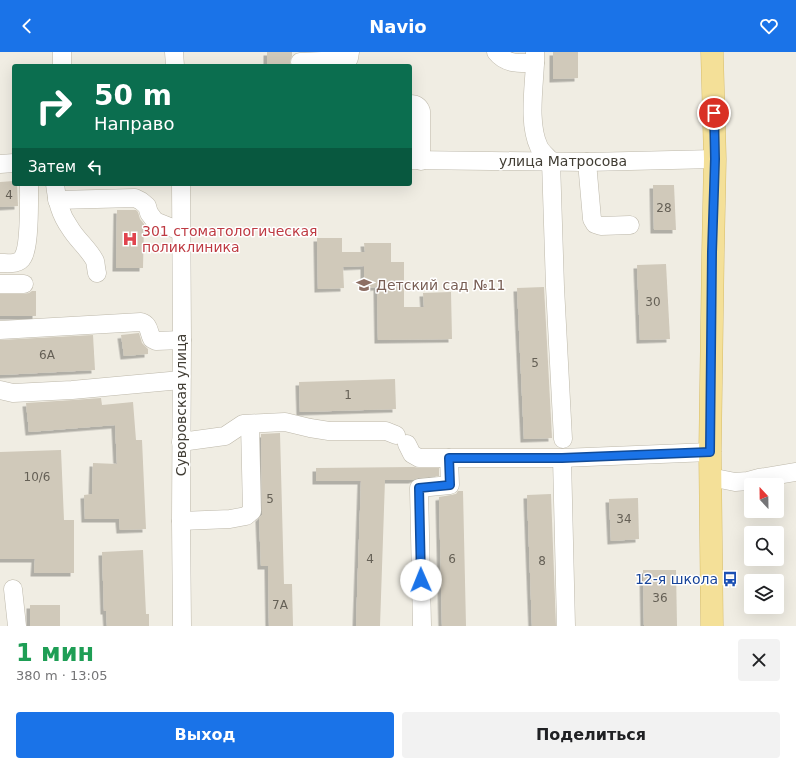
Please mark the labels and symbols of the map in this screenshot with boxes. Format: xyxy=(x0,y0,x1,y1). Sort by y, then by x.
pin xyxy=(697,96,731,130)
street label: улица Матросова xyxy=(499,153,627,169)
house number: 4 xyxy=(5,188,13,202)
house number: 28 xyxy=(656,201,672,215)
place label: 301 стоматологическая поликлиника xyxy=(142,223,317,255)
hospital icon: 301 стоматологическая поликлиника xyxy=(121,230,139,248)
school or university icon: Детский сад №11 xyxy=(355,276,373,294)
place label: Детский сад №11 xyxy=(376,277,505,293)
house number: 30 xyxy=(645,295,661,309)
street label: Суворовская улица xyxy=(173,334,189,476)
house number: 6А xyxy=(39,348,56,362)
house number: 5 xyxy=(531,356,539,370)
house number: 1 xyxy=(344,388,352,402)
house number: 10/6 xyxy=(24,470,50,484)
north arrow xyxy=(744,478,784,518)
house number: 5 xyxy=(266,492,274,506)
house number: 34 xyxy=(616,512,632,526)
house number: 4 xyxy=(366,552,374,566)
house number: 6 xyxy=(448,552,456,566)
house number: 8 xyxy=(538,554,546,568)
position arrow xyxy=(400,559,442,601)
bus stop icon: 12-я школа xyxy=(721,570,739,588)
place label: 12-я школа xyxy=(635,571,718,587)
house number: 36 xyxy=(652,591,668,605)
house number: 7А xyxy=(272,598,289,612)

